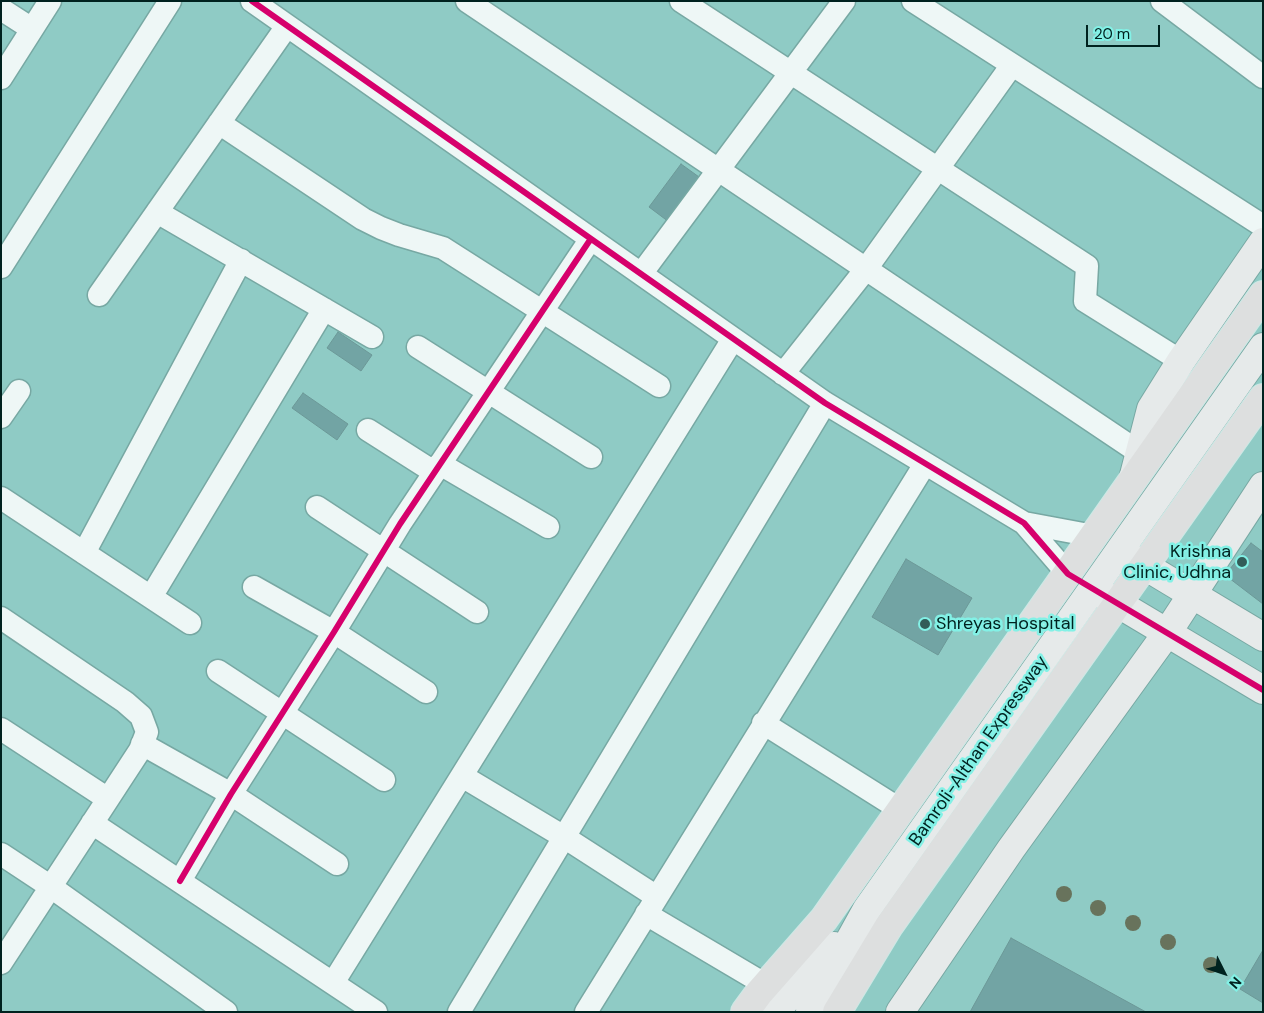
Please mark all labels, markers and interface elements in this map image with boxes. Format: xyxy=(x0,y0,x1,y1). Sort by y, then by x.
scale bar xyxy=(1089,15,1163,47)
text: 20 m xyxy=(1094,24,1130,44)
place label: Krishna Clinic, Udhna xyxy=(1123,541,1231,584)
marker: Krishna Clinic, Udhna xyxy=(1235,555,1249,569)
place label: Shreyas Hospital xyxy=(936,613,1074,635)
marker: Shreyas Hospital xyxy=(918,617,932,631)
street label: Bamroli-Althan Expressway xyxy=(905,652,1053,850)
north arrow xyxy=(1199,948,1249,998)
text: N xyxy=(1225,973,1245,993)

